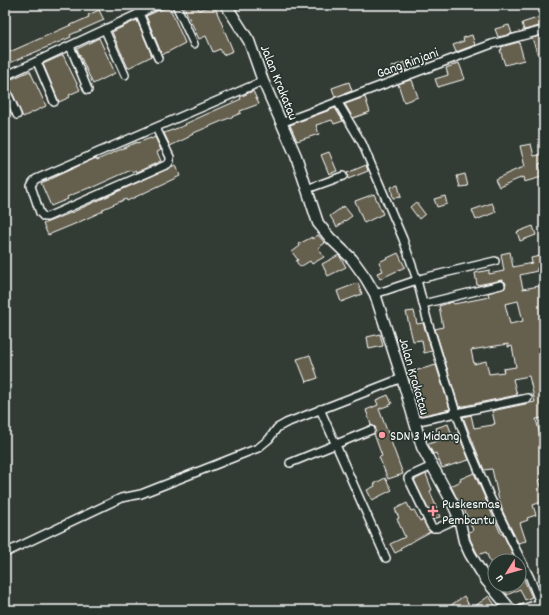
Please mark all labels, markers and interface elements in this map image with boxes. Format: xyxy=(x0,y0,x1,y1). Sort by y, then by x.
street label: Jalan Krakatau xyxy=(254,42,302,123)
street label: Gang Rinjani xyxy=(374,43,442,84)
street label: Jalan Krakatau xyxy=(393,336,434,418)
place label: SDN 3 Midang xyxy=(390,427,459,447)
marker: SDN 3 Midang xyxy=(377,430,387,440)
place label: Puskesmas Pembantu xyxy=(442,495,500,531)
marker: Puskesmas Pembantu xyxy=(427,505,439,517)
north arrow xyxy=(487,553,527,593)
text: U xyxy=(493,571,509,585)

